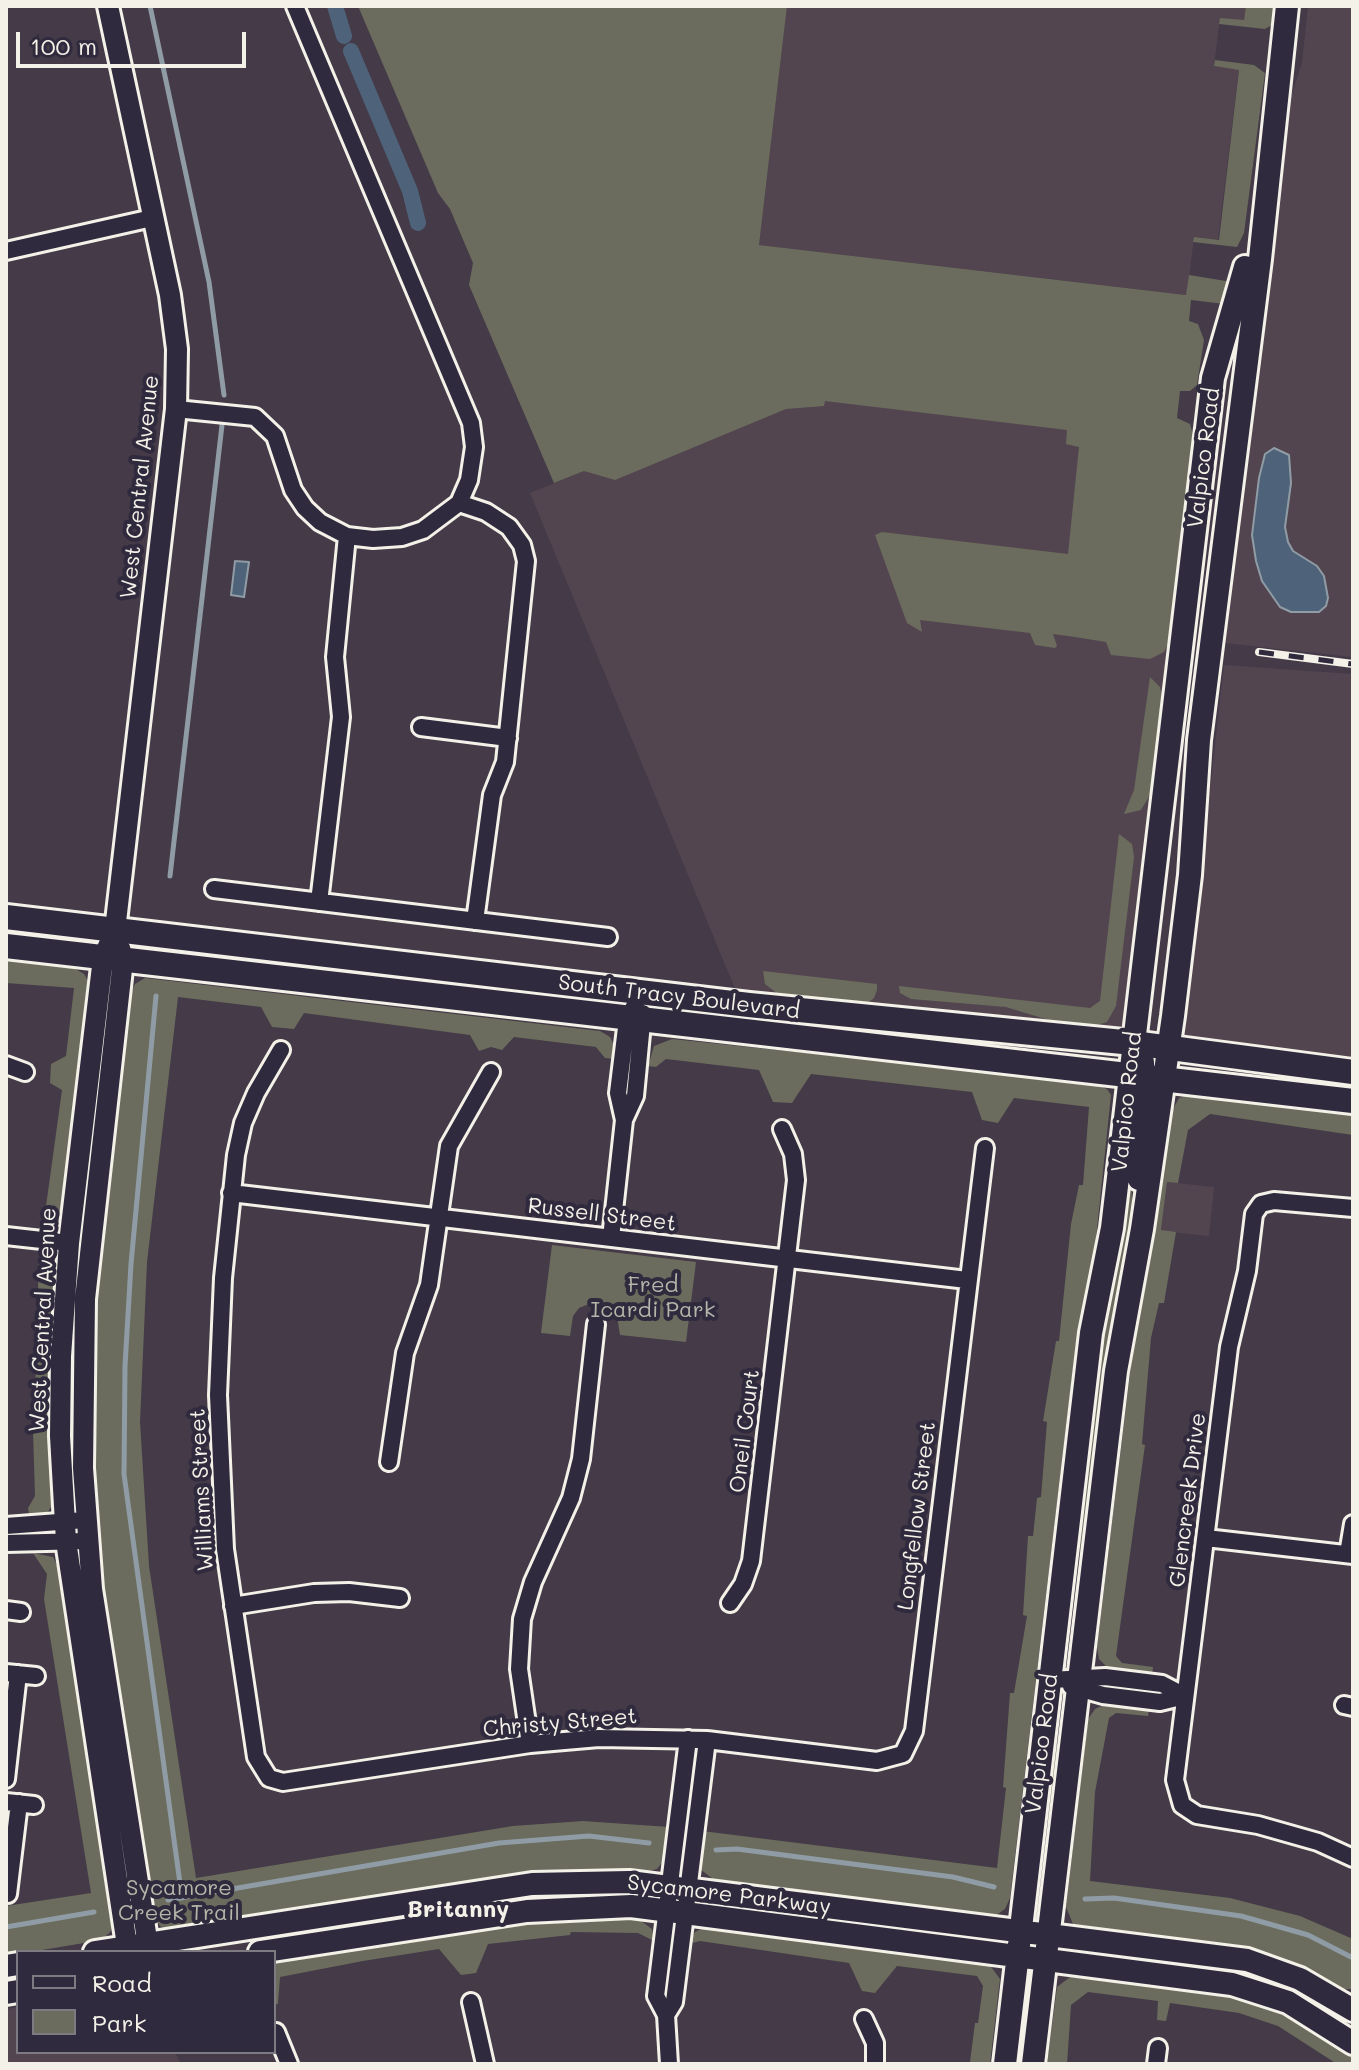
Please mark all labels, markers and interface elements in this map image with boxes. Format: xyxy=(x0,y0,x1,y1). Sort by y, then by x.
scale bar xyxy=(20,16,250,66)
text: 100 m xyxy=(30,30,97,61)
street label: West Central Avenue xyxy=(115,374,165,600)
street label: Valpico Road xyxy=(1182,386,1226,530)
street label: South Tracy Boulevard xyxy=(557,969,801,1025)
street label: Valpico Road xyxy=(1106,1030,1148,1174)
street label: Russell Street xyxy=(526,1193,678,1237)
street label: West Central Avenue xyxy=(24,1207,62,1433)
park label: Fred Icardi Park xyxy=(591,1272,715,1324)
street label: Oneil Court xyxy=(724,1368,766,1494)
street label: Williams Street xyxy=(185,1408,219,1572)
street label: Glencreek Drive xyxy=(1164,1411,1212,1589)
street label: Longfellow Street xyxy=(892,1420,942,1612)
street label: Valpico Road xyxy=(1020,1672,1064,1816)
street label: Christy Street xyxy=(482,1703,638,1743)
street label: Sycamore Parkway xyxy=(626,1869,832,1921)
park label: Sycamore Creek Trail xyxy=(118,1875,240,1926)
district label: Britanny xyxy=(407,1896,509,1924)
legend xyxy=(16,1950,276,2054)
text: Road xyxy=(92,1967,152,1998)
text: Park xyxy=(92,2007,146,2038)

